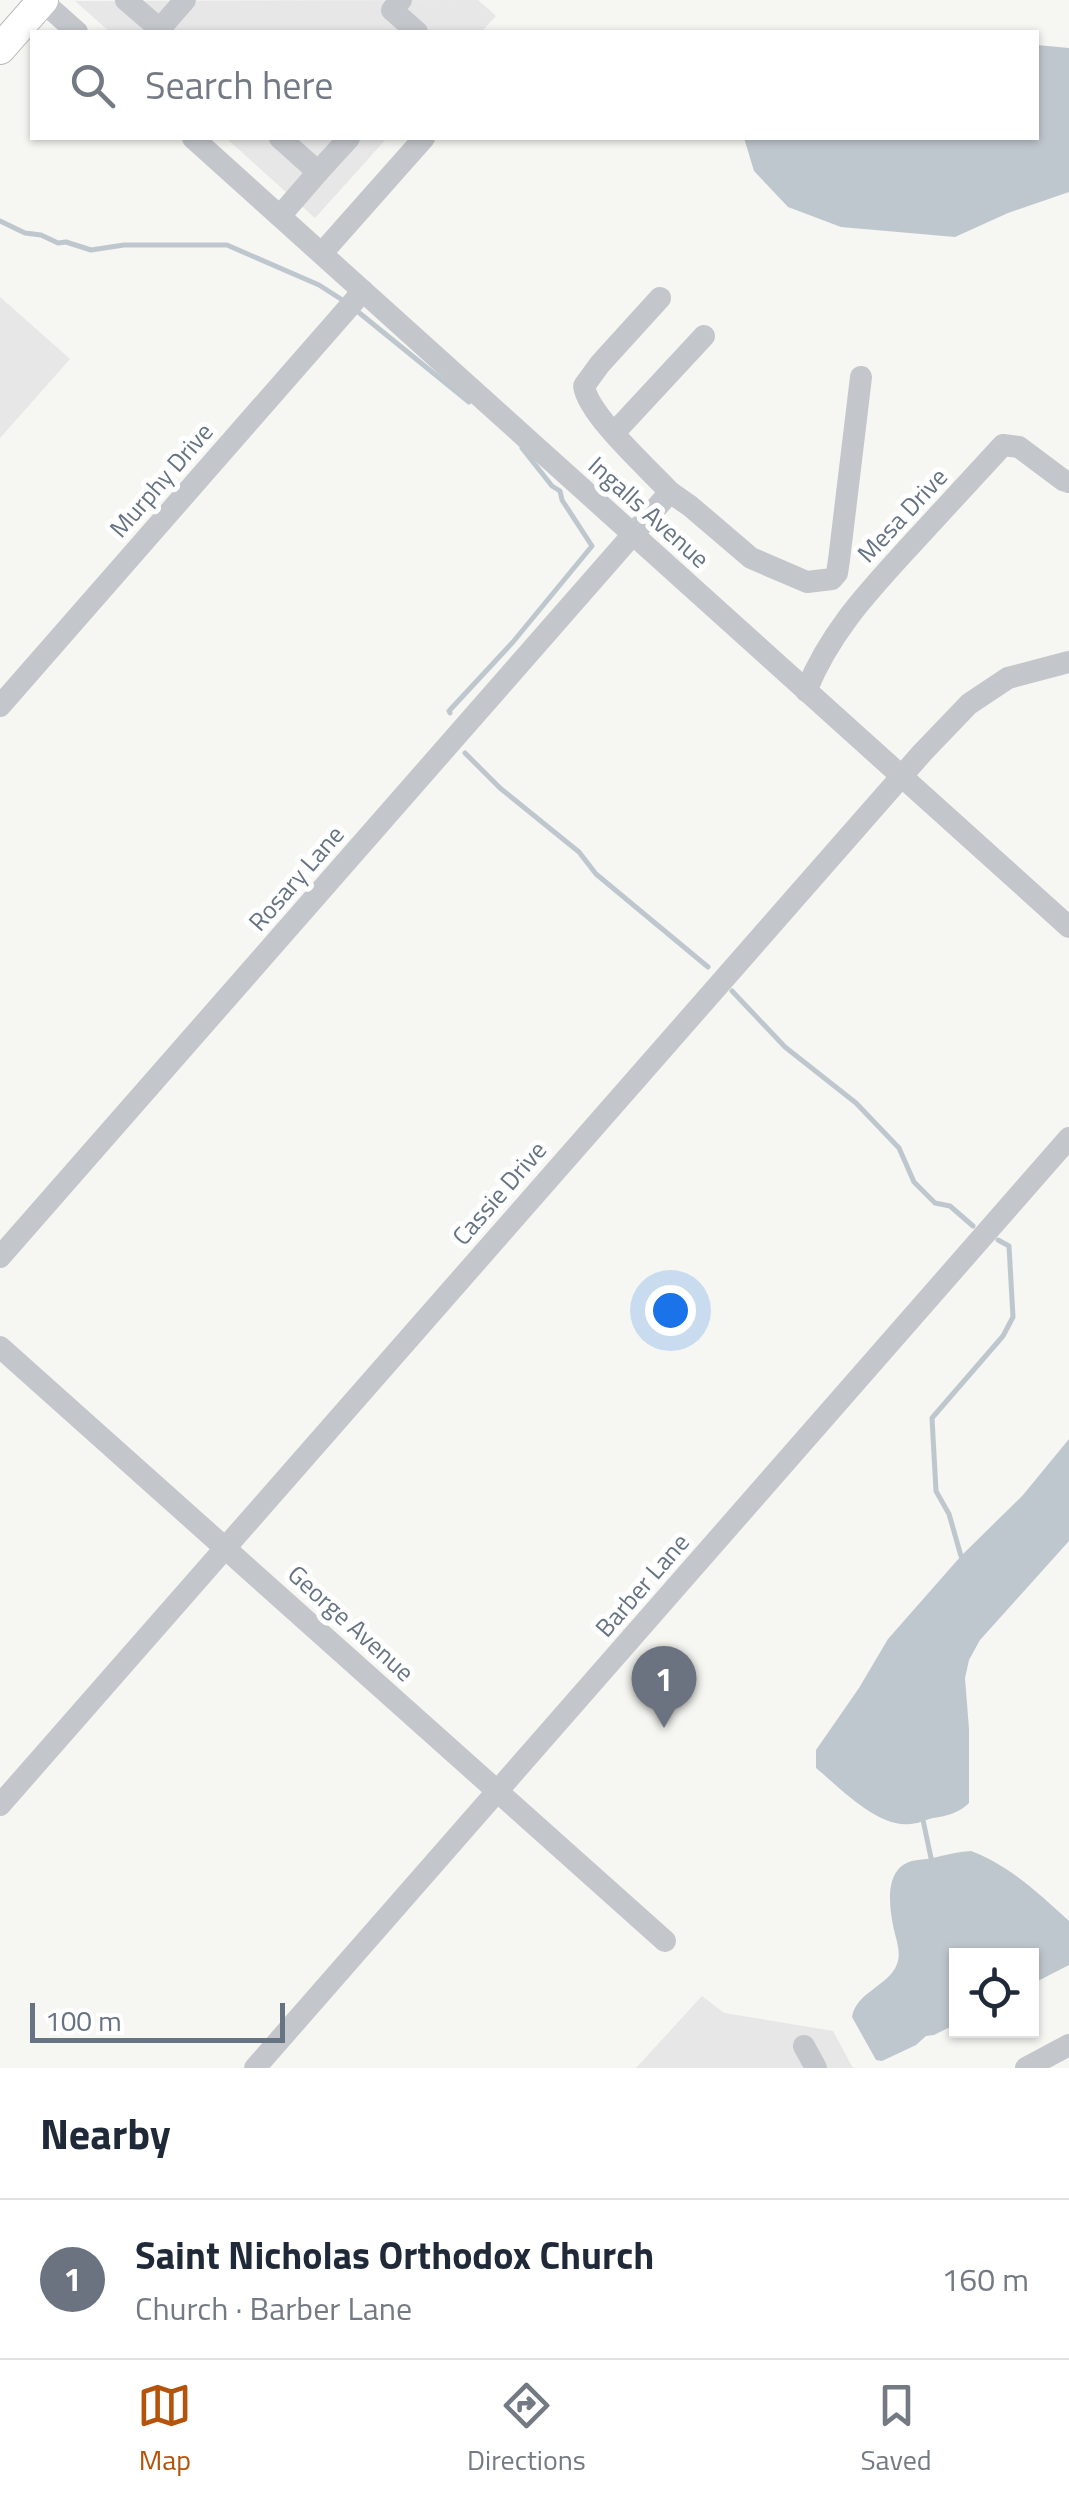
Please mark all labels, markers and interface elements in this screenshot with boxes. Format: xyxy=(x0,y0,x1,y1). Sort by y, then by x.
search box xyxy=(30,30,1039,140)
text: Search here xyxy=(145,56,333,114)
icon: search xyxy=(65,58,120,113)
street label: Murphy Drive xyxy=(100,414,222,546)
street label: Ingalls Avenue xyxy=(580,447,718,577)
street label: Mesa Drive xyxy=(848,459,956,571)
street label: Rosary Lane xyxy=(239,817,353,939)
street label: Cassie Drive xyxy=(443,1132,555,1254)
your location xyxy=(645,1285,696,1336)
street label: Barber Lane xyxy=(586,1525,698,1645)
street label: George Avenue xyxy=(279,1556,423,1690)
pin: 1 xyxy=(632,1646,696,1728)
map controls xyxy=(949,1948,1039,2038)
button: locate xyxy=(949,1948,1039,2038)
scale bar xyxy=(30,1998,285,2042)
text: 100 m xyxy=(45,1999,122,2042)
text: Nearby xyxy=(40,2101,171,2165)
text: Saint Nicholas Orthodox Church xyxy=(135,2226,654,2284)
text: 1 xyxy=(64,2255,81,2303)
text: 160 m xyxy=(941,2255,1029,2303)
text: Church · Barber Lane xyxy=(135,2284,412,2332)
tab: Map xyxy=(137,2378,192,2481)
tab: Directions xyxy=(467,2378,586,2481)
tab: Saved xyxy=(860,2378,932,2481)

